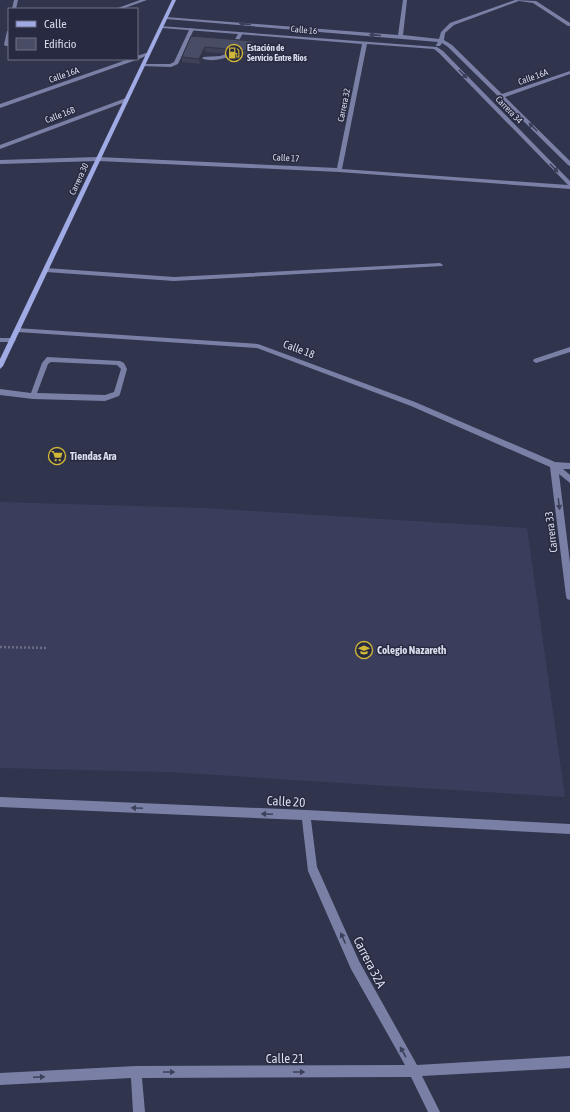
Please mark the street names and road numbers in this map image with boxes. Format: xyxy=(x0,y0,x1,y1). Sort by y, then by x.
street label: Calle 16 xyxy=(290,24,318,36)
street label: Calle 16A xyxy=(48,65,81,85)
street label: Calle 16A xyxy=(517,67,550,87)
street label: Carrera 32 xyxy=(336,87,352,123)
street label: Carrera 34 xyxy=(494,94,524,126)
street label: Calle 16B xyxy=(44,105,77,125)
street label: Calle 17 xyxy=(272,152,300,164)
street label: Carrera 30 xyxy=(67,161,91,197)
street label: Calle 18 xyxy=(282,338,316,360)
street label: Carrera 33 xyxy=(543,511,559,553)
street label: Calle 20 xyxy=(266,793,306,810)
street label: Carrera 32A xyxy=(350,934,389,991)
street label: Calle 21 xyxy=(266,1051,304,1066)

